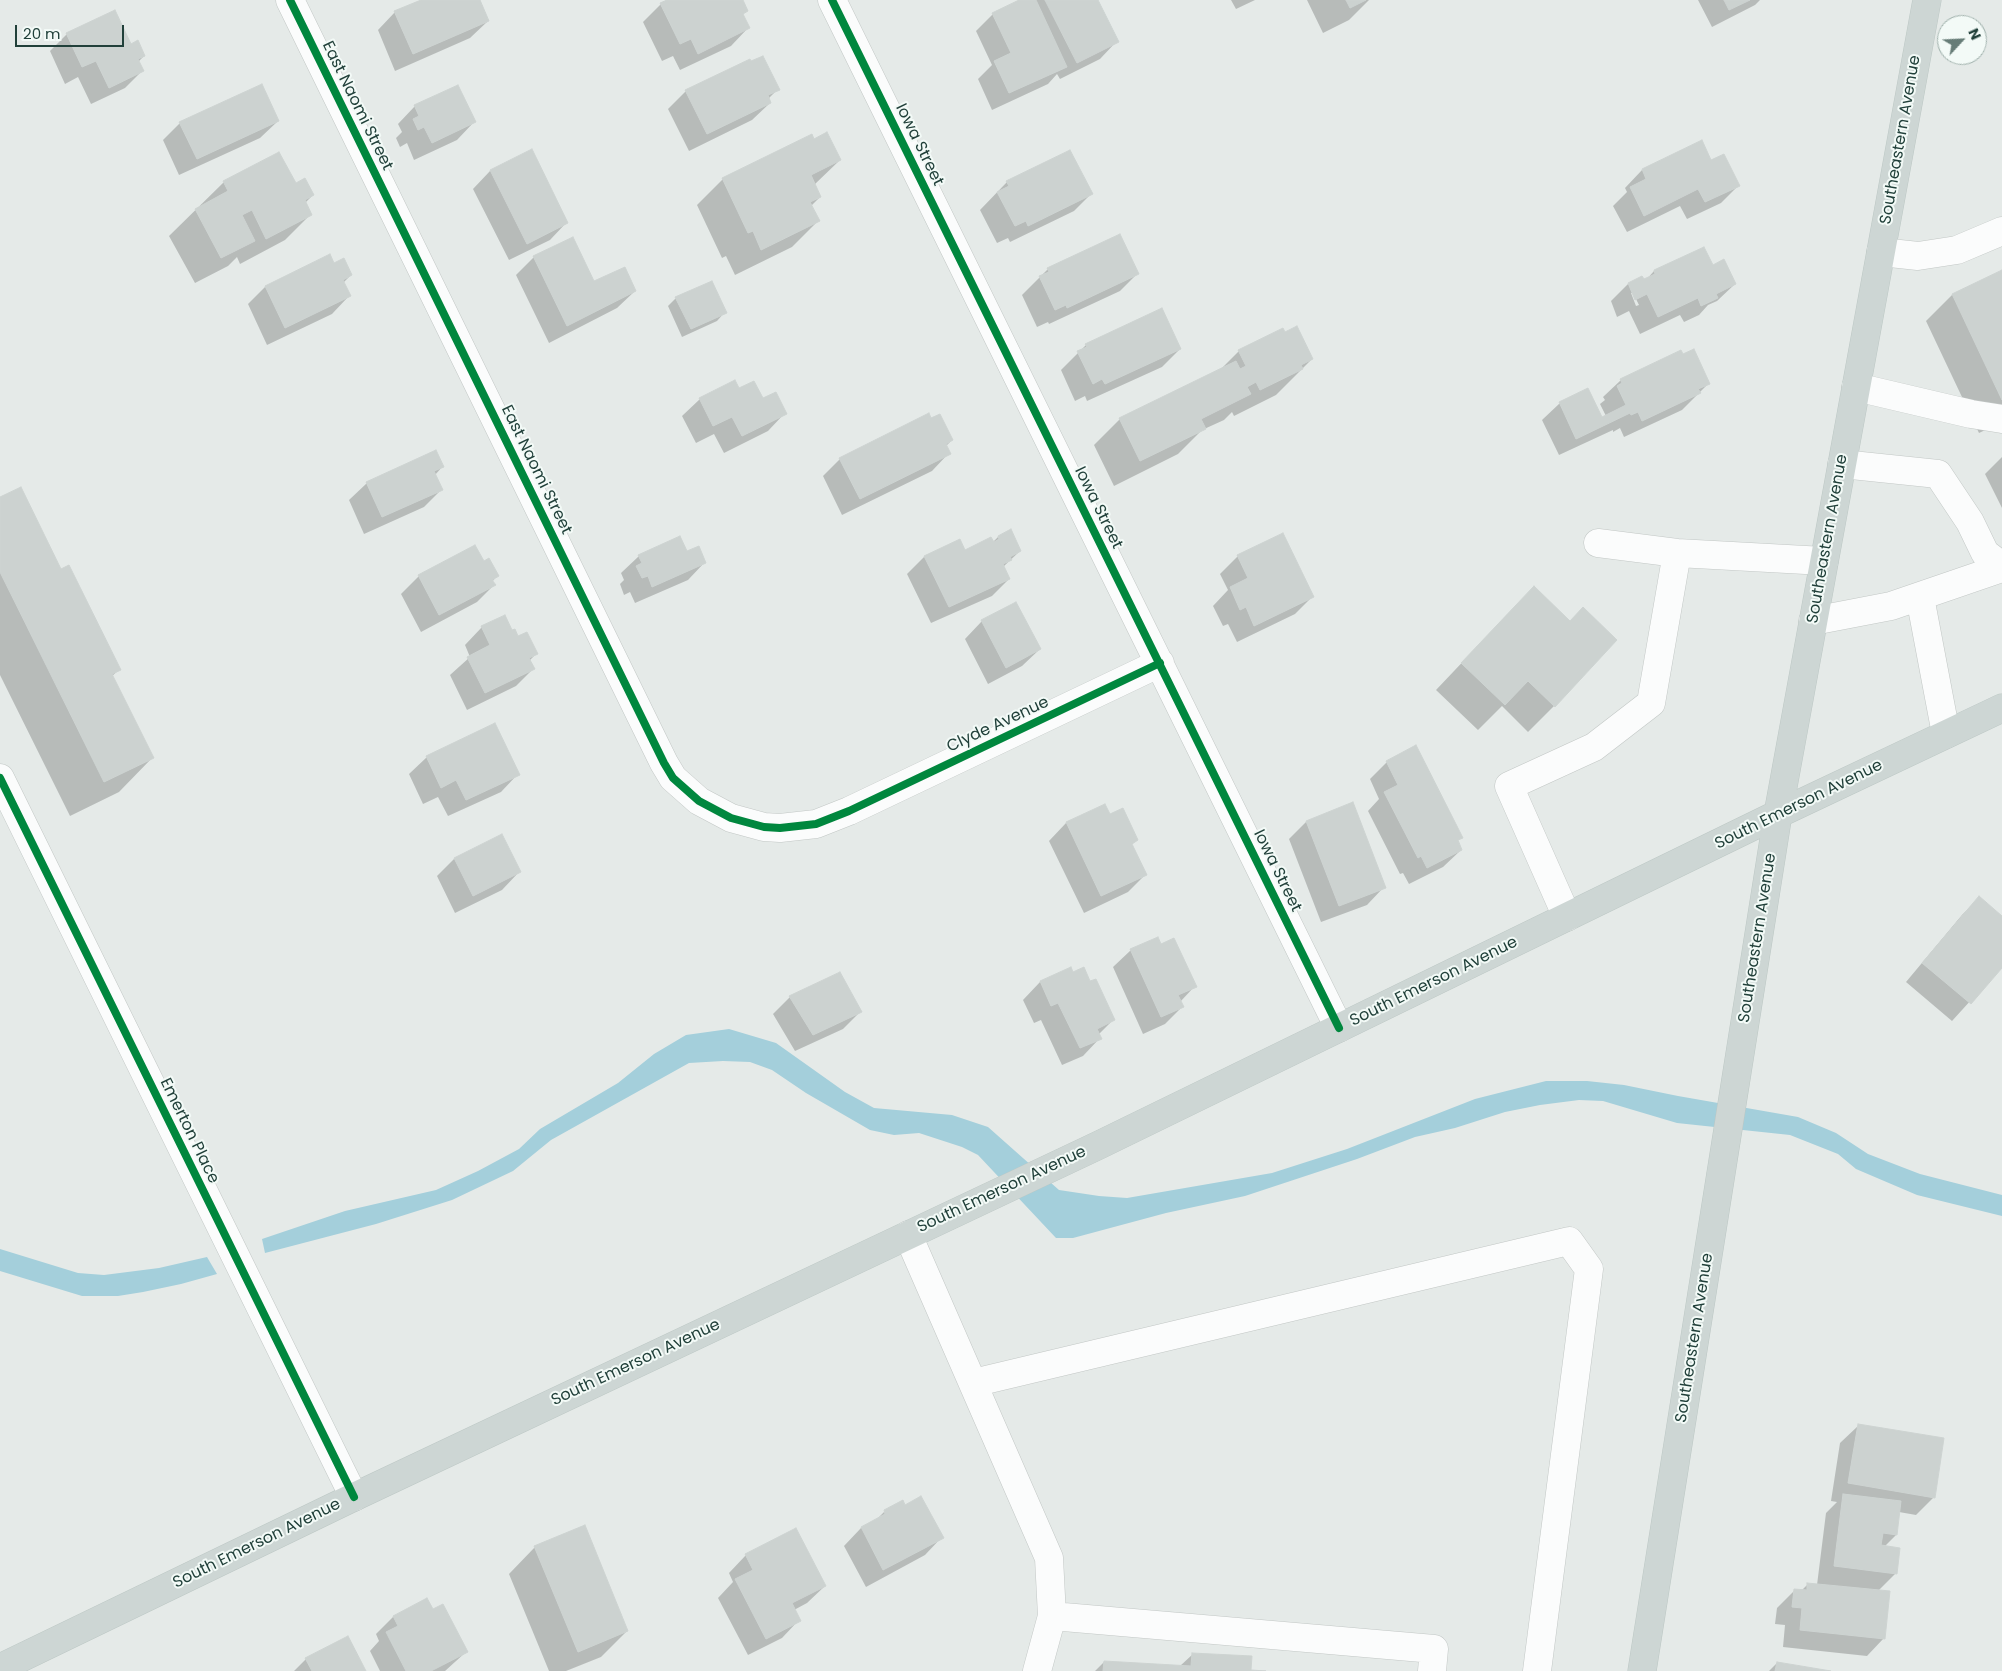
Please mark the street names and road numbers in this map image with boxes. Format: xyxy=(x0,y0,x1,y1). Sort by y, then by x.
street label: East Naomi Street xyxy=(317,38,397,174)
street label: Southeastern Avenue xyxy=(1877,54,1925,226)
street label: Iowa Street xyxy=(891,101,947,189)
street label: East Naomi Street xyxy=(496,402,576,538)
street label: Southeastern Avenue xyxy=(1804,453,1852,625)
street label: Iowa Street xyxy=(1070,464,1126,552)
street label: Clyde Avenue xyxy=(944,693,1052,757)
street label: South Emerson Avenue xyxy=(1712,756,1886,854)
street label: Iowa Street xyxy=(1249,827,1305,915)
street label: Southeastern Avenue xyxy=(1735,852,1781,1024)
street label: South Emerson Avenue xyxy=(1347,933,1521,1031)
street label: Emerton Place xyxy=(155,1075,223,1187)
street label: South Emerson Avenue xyxy=(915,1142,1089,1238)
street label: Southeastern Avenue xyxy=(1672,1252,1718,1424)
street label: South Emerson Avenue xyxy=(549,1315,723,1411)
street label: South Emerson Avenue xyxy=(170,1495,344,1593)

